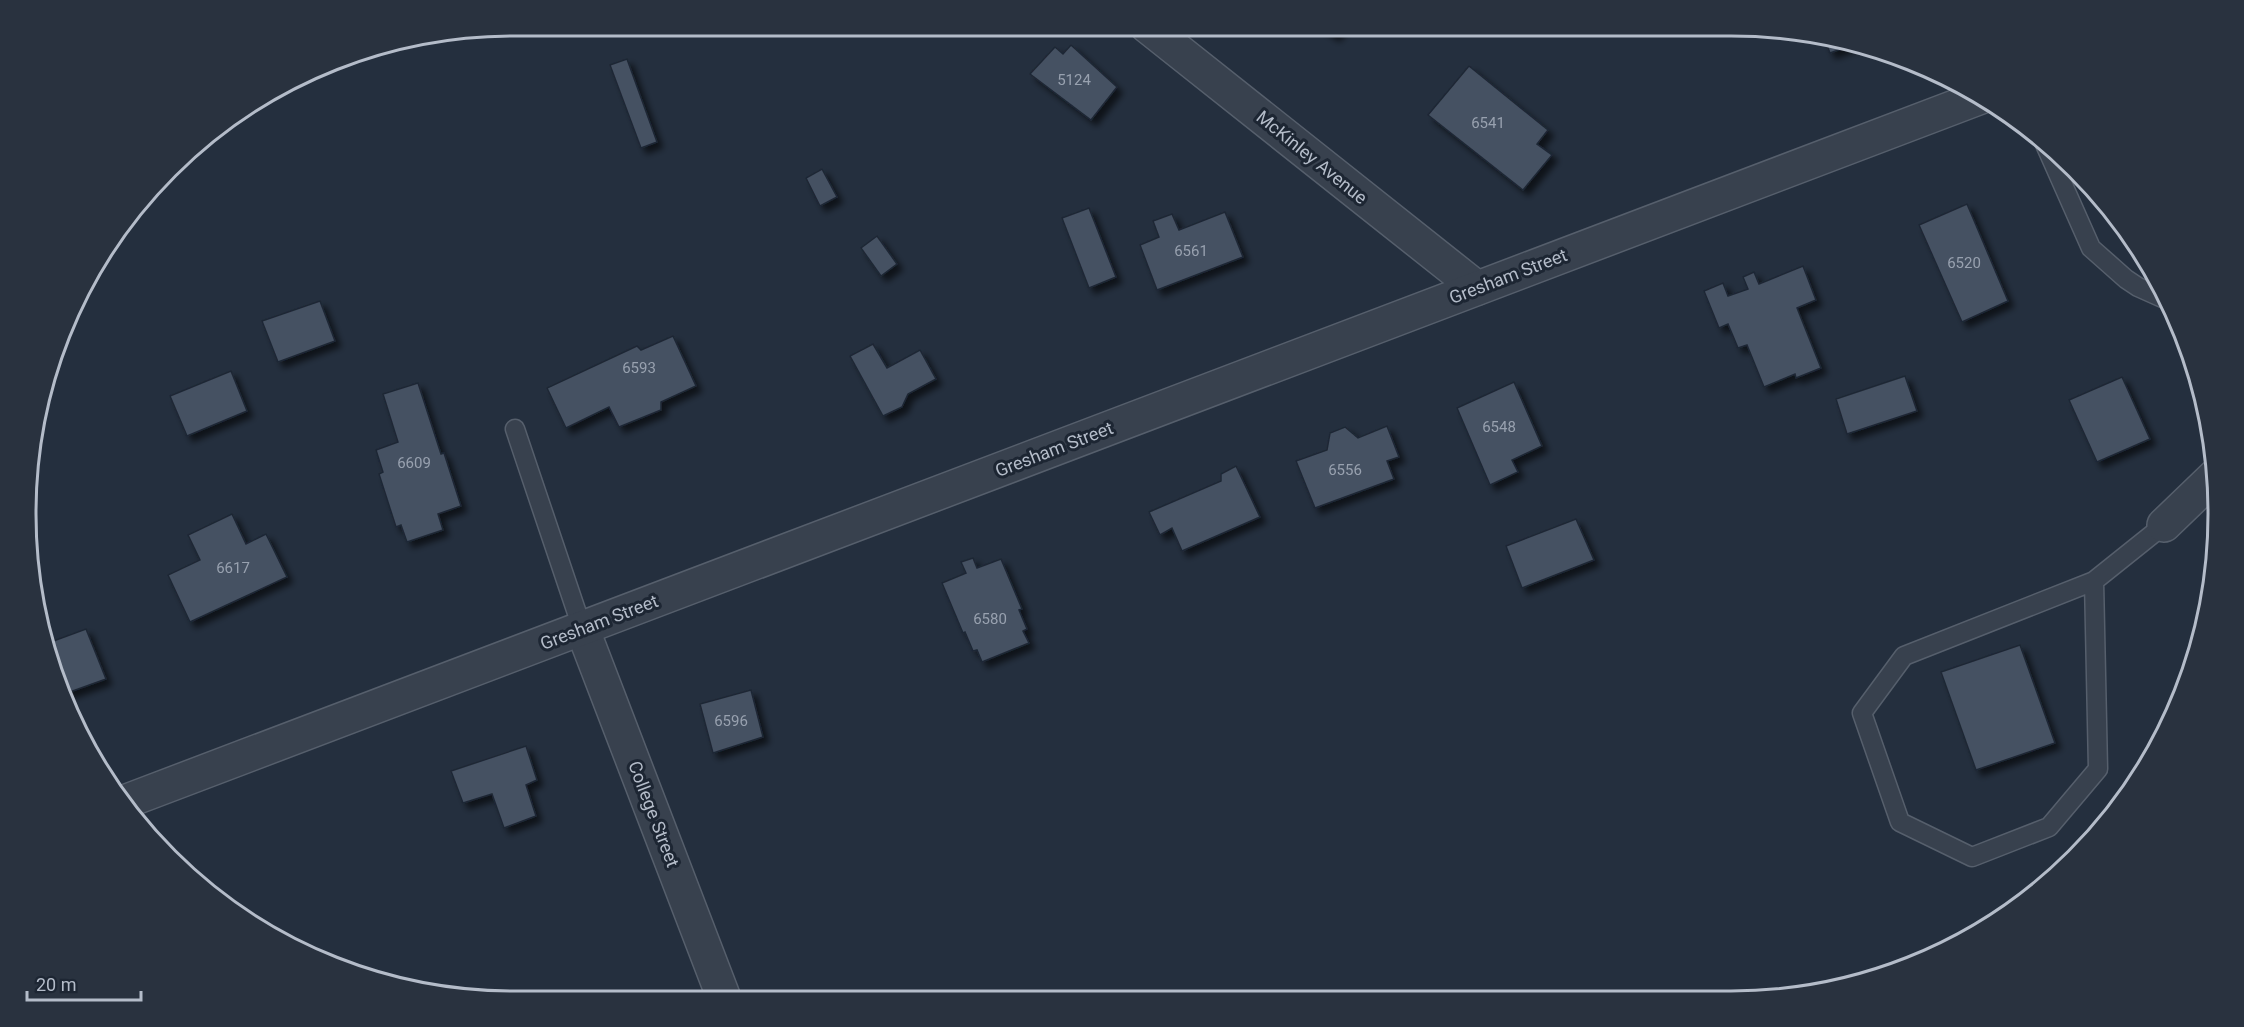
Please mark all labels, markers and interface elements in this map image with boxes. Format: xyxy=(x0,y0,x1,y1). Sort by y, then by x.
house number: 5124 xyxy=(1057,71,1091,89)
street label: McKinley Avenue xyxy=(1252,106,1372,208)
house number: 6541 xyxy=(1471,114,1505,132)
house number: 6561 xyxy=(1174,242,1208,260)
street label: Gresham Street xyxy=(1446,244,1570,308)
house number: 6520 xyxy=(1947,254,1981,272)
house number: 6593 xyxy=(622,359,656,377)
street label: Gresham Street xyxy=(992,417,1116,481)
house number: 6548 xyxy=(1482,418,1516,436)
house number: 6609 xyxy=(397,454,431,472)
house number: 6556 xyxy=(1328,461,1362,479)
house number: 6617 xyxy=(216,559,250,577)
street label: Gresham Street xyxy=(537,590,661,654)
house number: 6580 xyxy=(973,610,1007,628)
house number: 6596 xyxy=(714,712,748,730)
street label: College Street xyxy=(624,758,684,870)
scale bar xyxy=(27,964,141,1002)
text: 20 m xyxy=(36,974,76,995)

